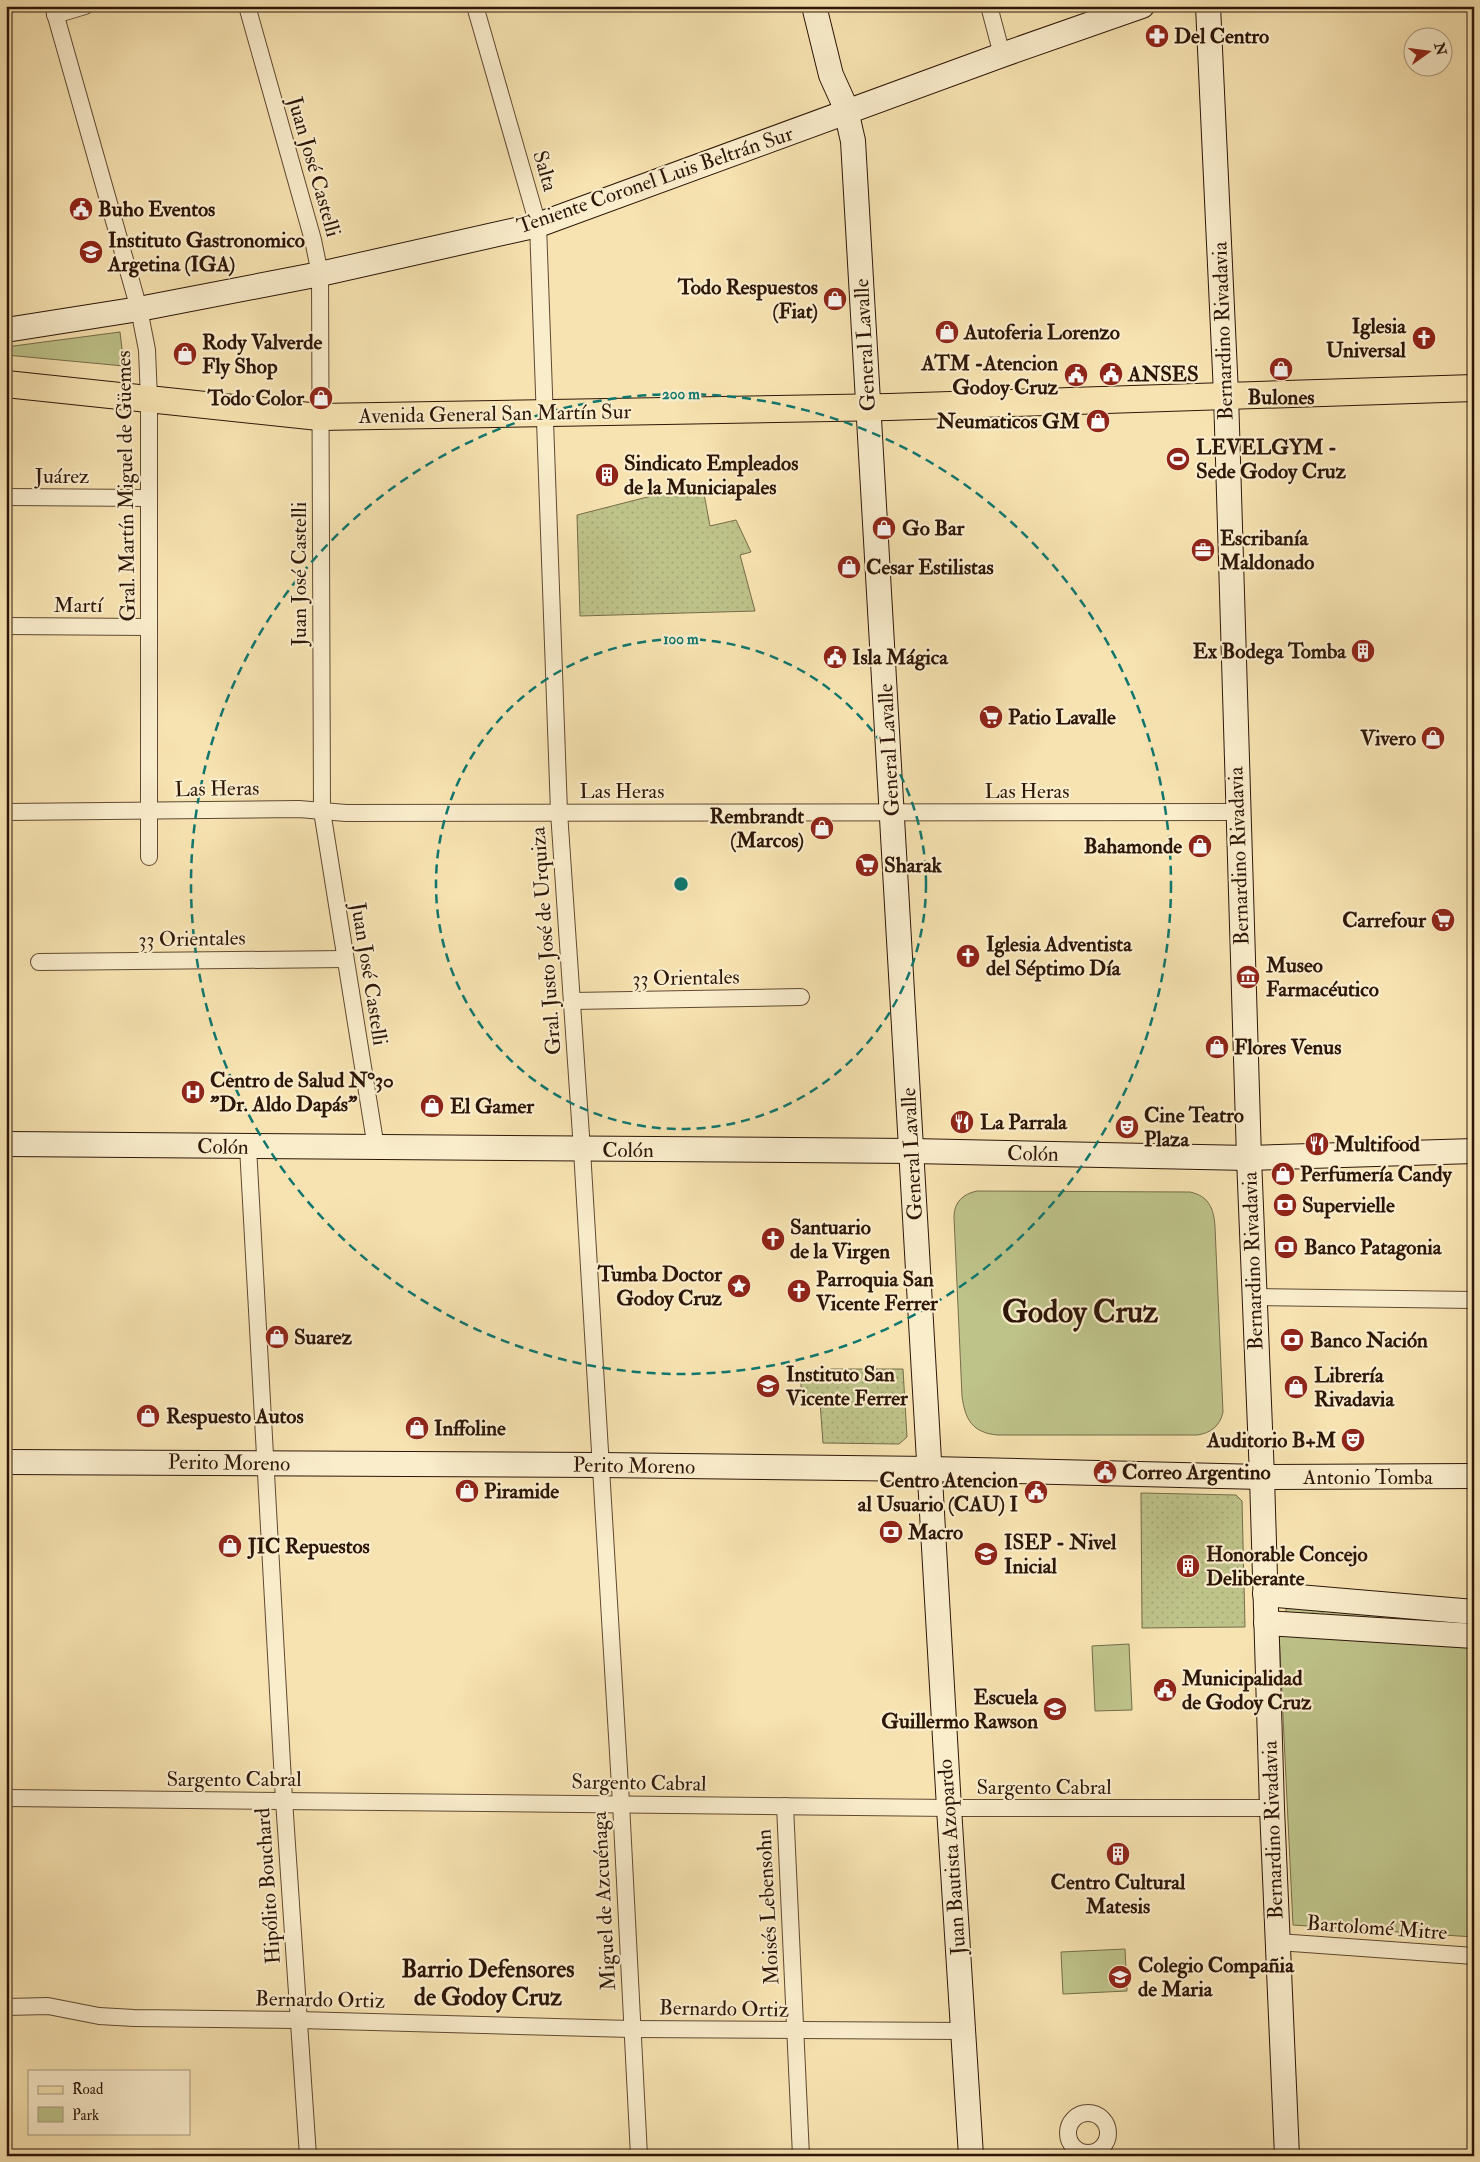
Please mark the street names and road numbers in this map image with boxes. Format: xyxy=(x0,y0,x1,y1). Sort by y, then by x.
street label: Juan José Castelli xyxy=(281,93,347,241)
street label: Teniente Coronel Luis Beltrán Sur xyxy=(513,120,797,240)
street label: Salta xyxy=(526,148,564,195)
street label: Bernardino Rivadavia xyxy=(1206,241,1240,421)
street label: General Lavalle xyxy=(848,278,882,412)
street label: Gral. Martín Miguel de Güemes xyxy=(110,350,142,622)
street label: Avenida General San Martín Sur xyxy=(357,398,632,430)
street label: Juárez xyxy=(34,463,89,490)
street label: Juan José Castelli xyxy=(286,501,313,647)
street label: Martí xyxy=(53,592,104,619)
street label: General Lavalle xyxy=(872,683,906,817)
street label: Bernardino Rivadavia xyxy=(1222,766,1256,946)
street label: Las Heras xyxy=(174,775,260,803)
street label: Las Heras xyxy=(580,778,664,805)
street label: Las Heras xyxy=(985,778,1069,805)
street label: Gral. Justo José de Urquiza xyxy=(525,826,567,1056)
street label: Juan José Castelli xyxy=(344,900,394,1048)
street label: 33 Orientales xyxy=(138,925,246,953)
street label: 33 Orientales xyxy=(632,964,740,992)
street label: General Lavalle xyxy=(895,1087,929,1221)
street label: Colón xyxy=(197,1133,249,1161)
street label: Colón xyxy=(602,1137,654,1164)
street label: Colón xyxy=(1007,1140,1059,1168)
street label: Bernardino Rivadavia xyxy=(1236,1171,1270,1351)
street label: Perito Moreno xyxy=(168,1448,290,1478)
street label: Perito Moreno xyxy=(573,1451,695,1481)
street label: Antonio Tomba xyxy=(1302,1464,1433,1491)
street label: Bernardino Rivadavia xyxy=(1256,1740,1290,1920)
street label: Juan Bautista Azopardo xyxy=(932,1758,972,1957)
street label: Sargento Cabral xyxy=(166,1766,302,1793)
street label: Sargento Cabral xyxy=(571,1768,707,1798)
street label: Sargento Cabral xyxy=(976,1774,1112,1801)
street label: Hipólito Bouchard xyxy=(249,1806,287,1965)
street label: Miguel de Azcuénaga xyxy=(586,1810,622,1991)
street label: Moisés Lebensohn xyxy=(750,1828,786,1986)
street label: Bartolomé Mitre xyxy=(1306,1910,1448,1946)
street label: Bernardo Ortiz xyxy=(255,1985,385,2015)
street label: Bernardo Ortiz xyxy=(659,1994,789,2024)

